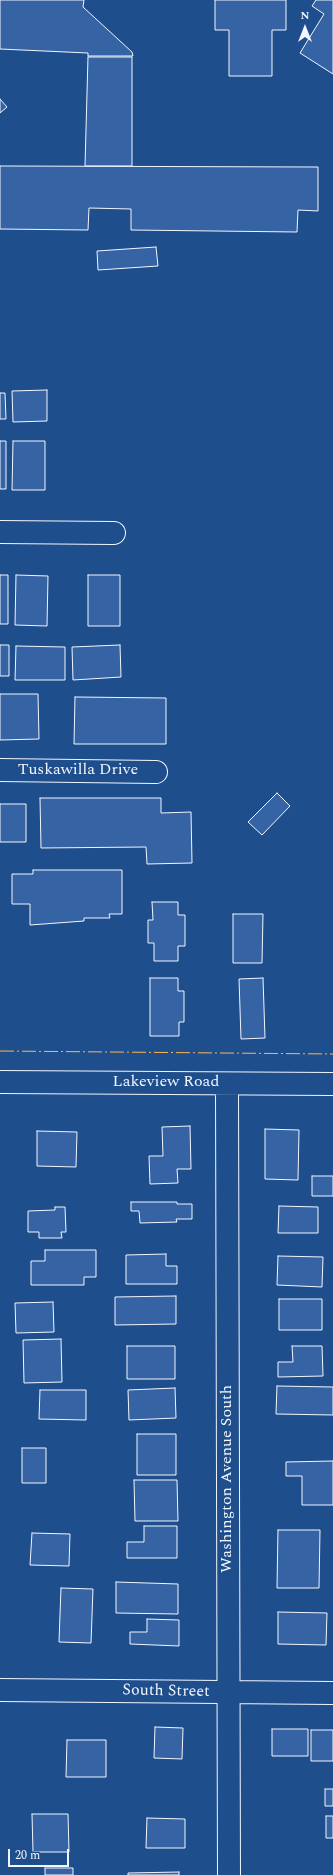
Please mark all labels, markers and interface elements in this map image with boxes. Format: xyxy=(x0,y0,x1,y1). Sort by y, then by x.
text: N xyxy=(301,7,309,24)
north arrow xyxy=(285,8,325,48)
street label: Tuskawilla Drive xyxy=(18,761,138,781)
street label: Lakeview Road xyxy=(113,1073,219,1093)
street label: Washington Avenue South xyxy=(218,1385,238,1573)
street label: South Street xyxy=(122,1682,210,1702)
scale bar xyxy=(10,1841,71,1867)
text: 20 m xyxy=(15,1846,40,1865)

